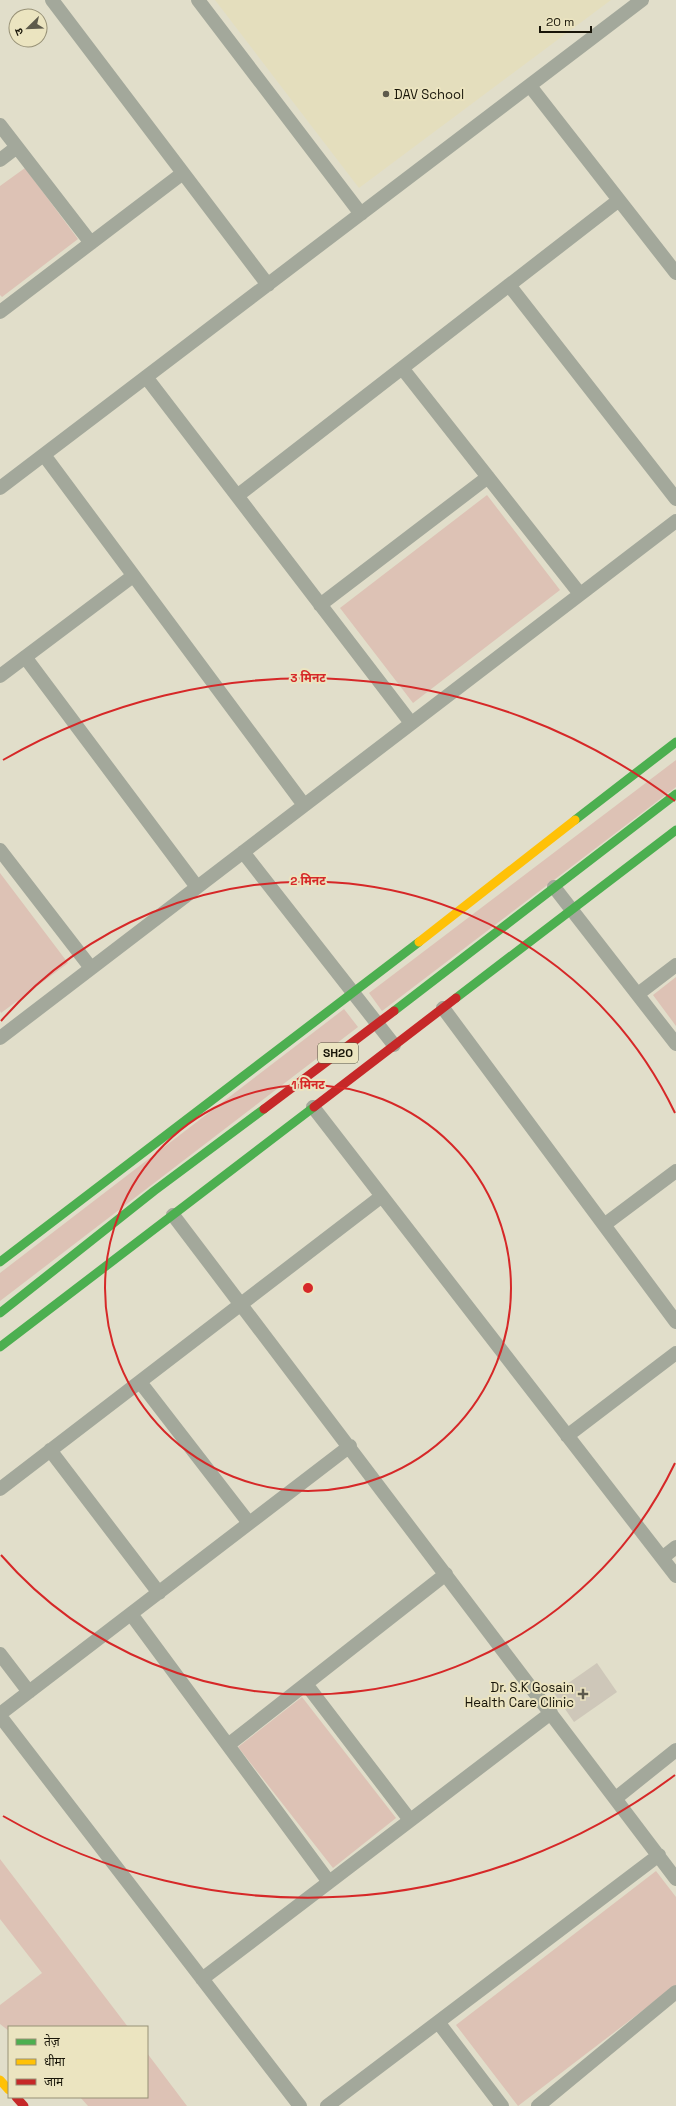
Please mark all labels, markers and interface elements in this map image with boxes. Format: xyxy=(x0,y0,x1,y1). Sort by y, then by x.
north arrow xyxy=(8,8,48,48)
scale bar xyxy=(540,8,591,34)
text: 20 m xyxy=(546,14,574,30)
text: उ xyxy=(11,26,26,38)
place label: DAV School xyxy=(394,86,464,103)
marker: DAV School xyxy=(381,89,391,99)
text: 3 मिनट xyxy=(290,670,326,686)
text: 2 मिनट xyxy=(290,873,326,889)
road number: SH20 xyxy=(318,1043,358,1063)
text: 1 मिनट xyxy=(291,1077,325,1093)
centre of rings xyxy=(301,1281,315,1295)
place label: Dr. S.K Gosain Health Care Clinic xyxy=(465,1679,574,1711)
marker: Dr. S.K Gosain Health Care Clinic xyxy=(577,1688,589,1700)
legend xyxy=(8,2026,148,2098)
text: तेज़ xyxy=(44,2034,61,2050)
text: धीमा xyxy=(44,2054,66,2070)
text: जाम xyxy=(44,2074,64,2090)

